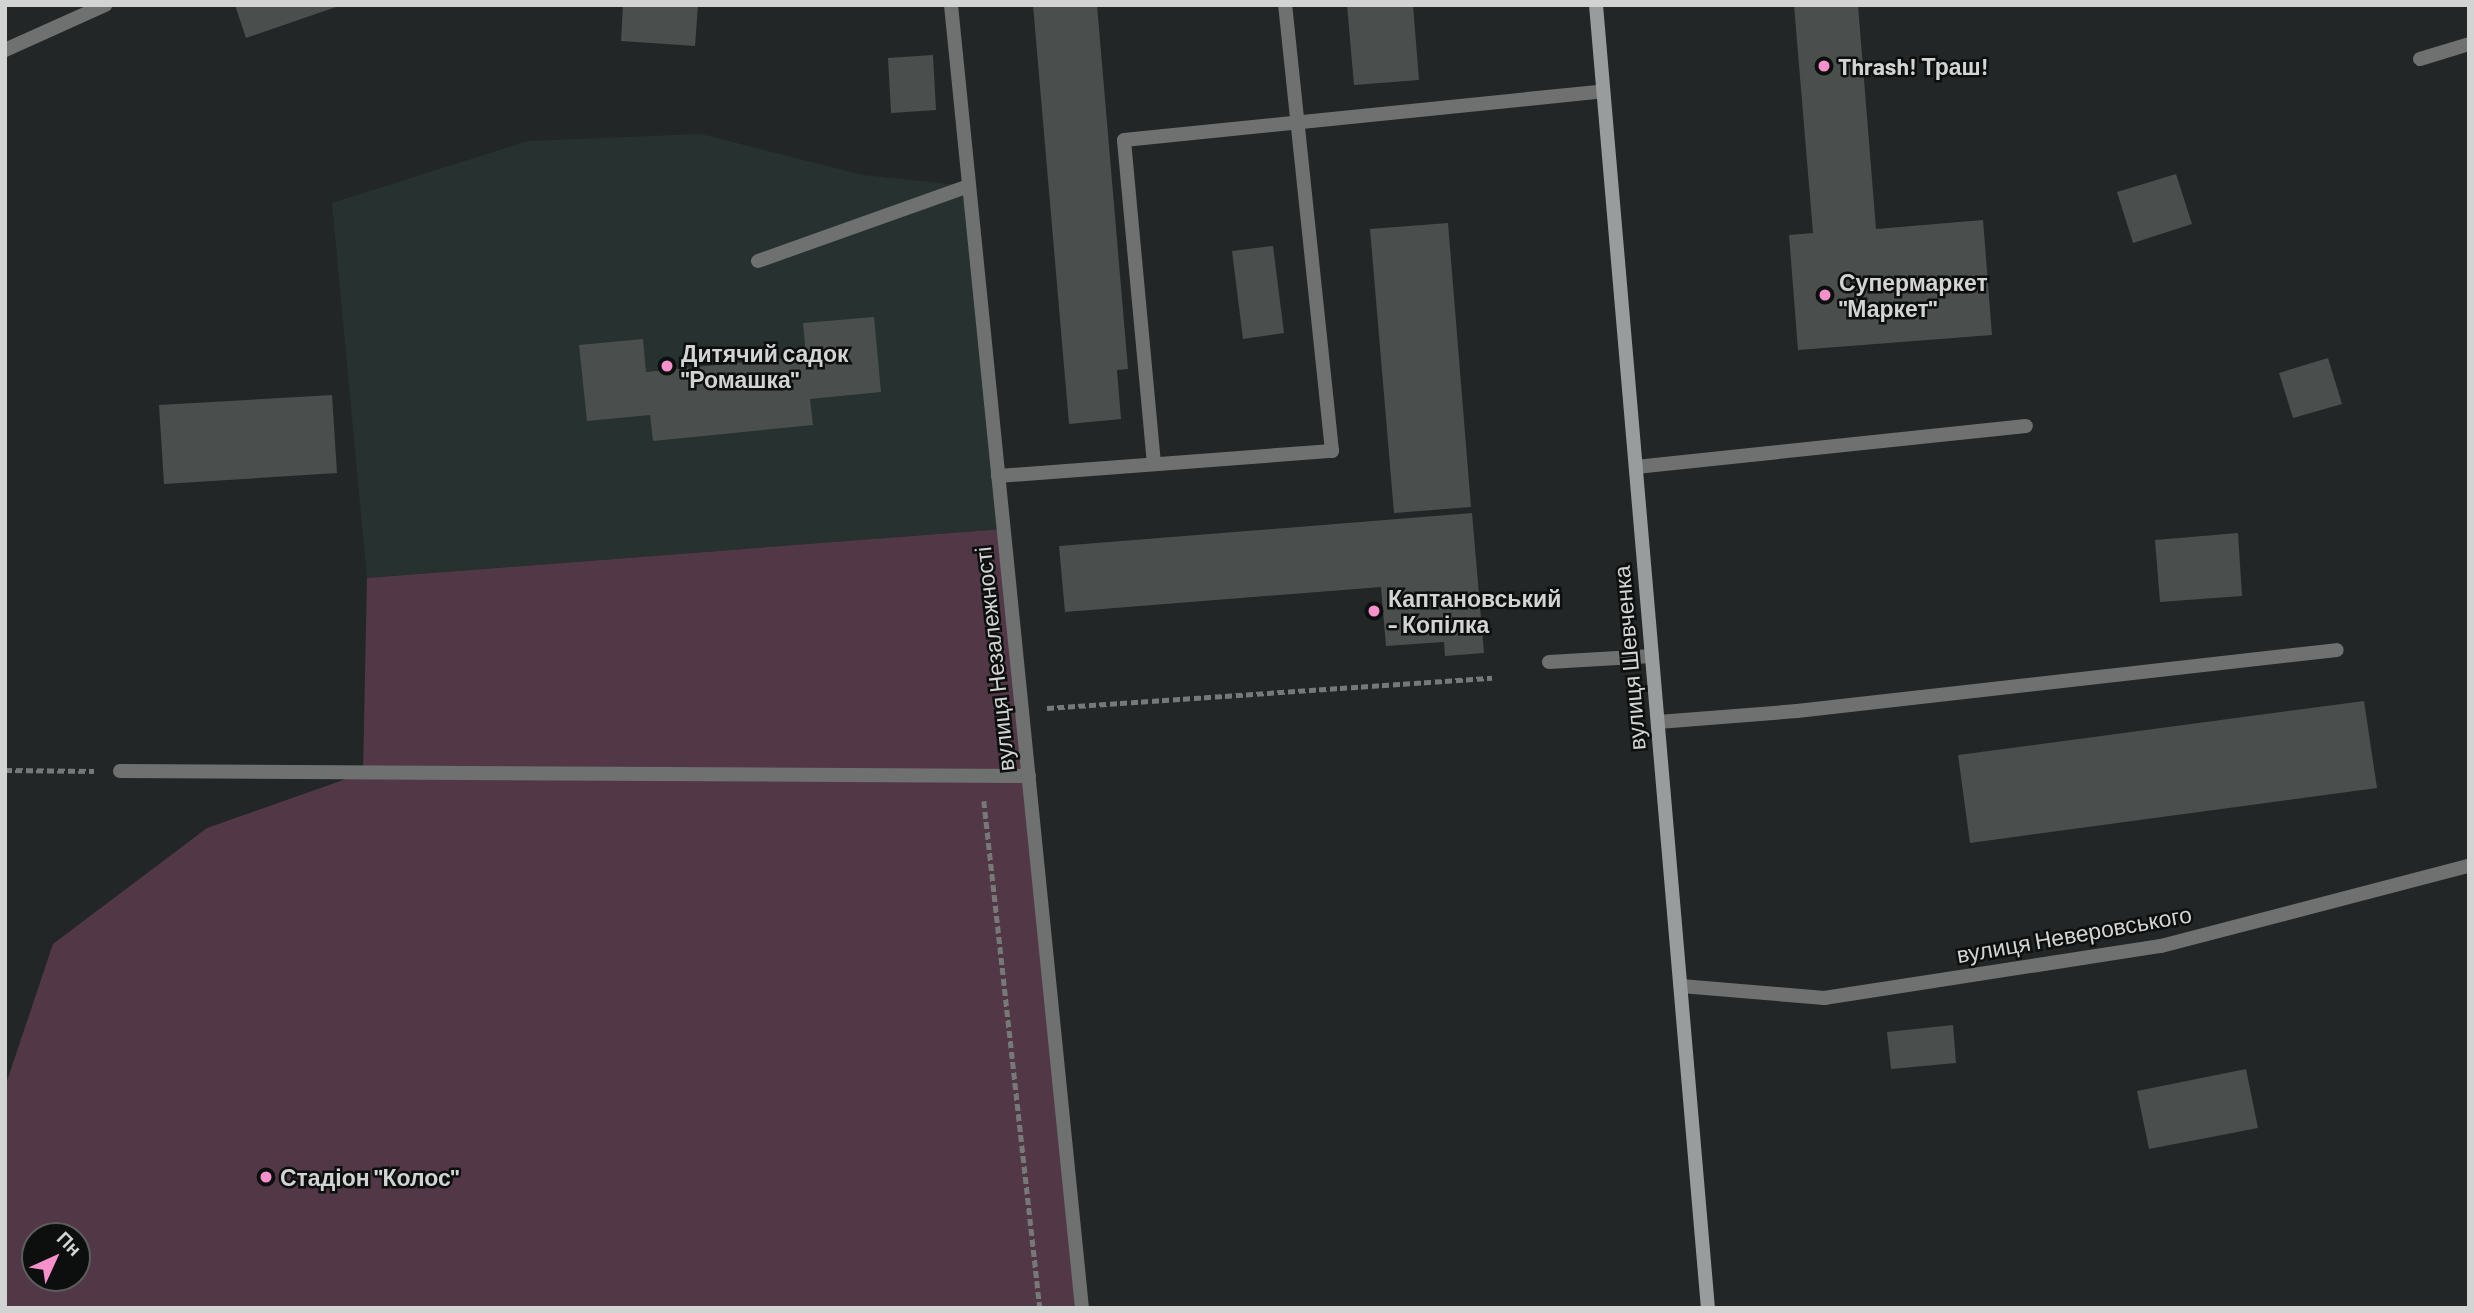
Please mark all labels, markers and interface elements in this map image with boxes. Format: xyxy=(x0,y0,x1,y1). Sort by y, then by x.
place label: Thrash! Траш! xyxy=(1838,52,1989,80)
marker: Thrash! Траш! xyxy=(1816,58,1832,74)
place label: Супермаркет "Маркет" xyxy=(1839,268,1988,322)
marker: Супермаркет "Маркет" xyxy=(1817,287,1833,303)
place label: Дитячий садок "Ромашка" xyxy=(681,339,848,393)
marker: Дитячий садок "Ромашка" xyxy=(659,358,675,374)
street label: вулиця Незалежності xyxy=(968,545,1020,773)
street label: вулиця Шевченка xyxy=(1607,565,1651,751)
place label: Каптановський - Копілка xyxy=(1388,584,1561,638)
marker: Каптановський - Копілка xyxy=(1366,603,1382,619)
street label: вулиця Неверовського xyxy=(1954,900,2194,968)
place label: Стадіон "Колос" xyxy=(280,1163,459,1191)
marker: Стадіон "Колос" xyxy=(258,1169,274,1185)
north arrow xyxy=(21,1222,91,1292)
text: Пн xyxy=(53,1226,87,1260)

